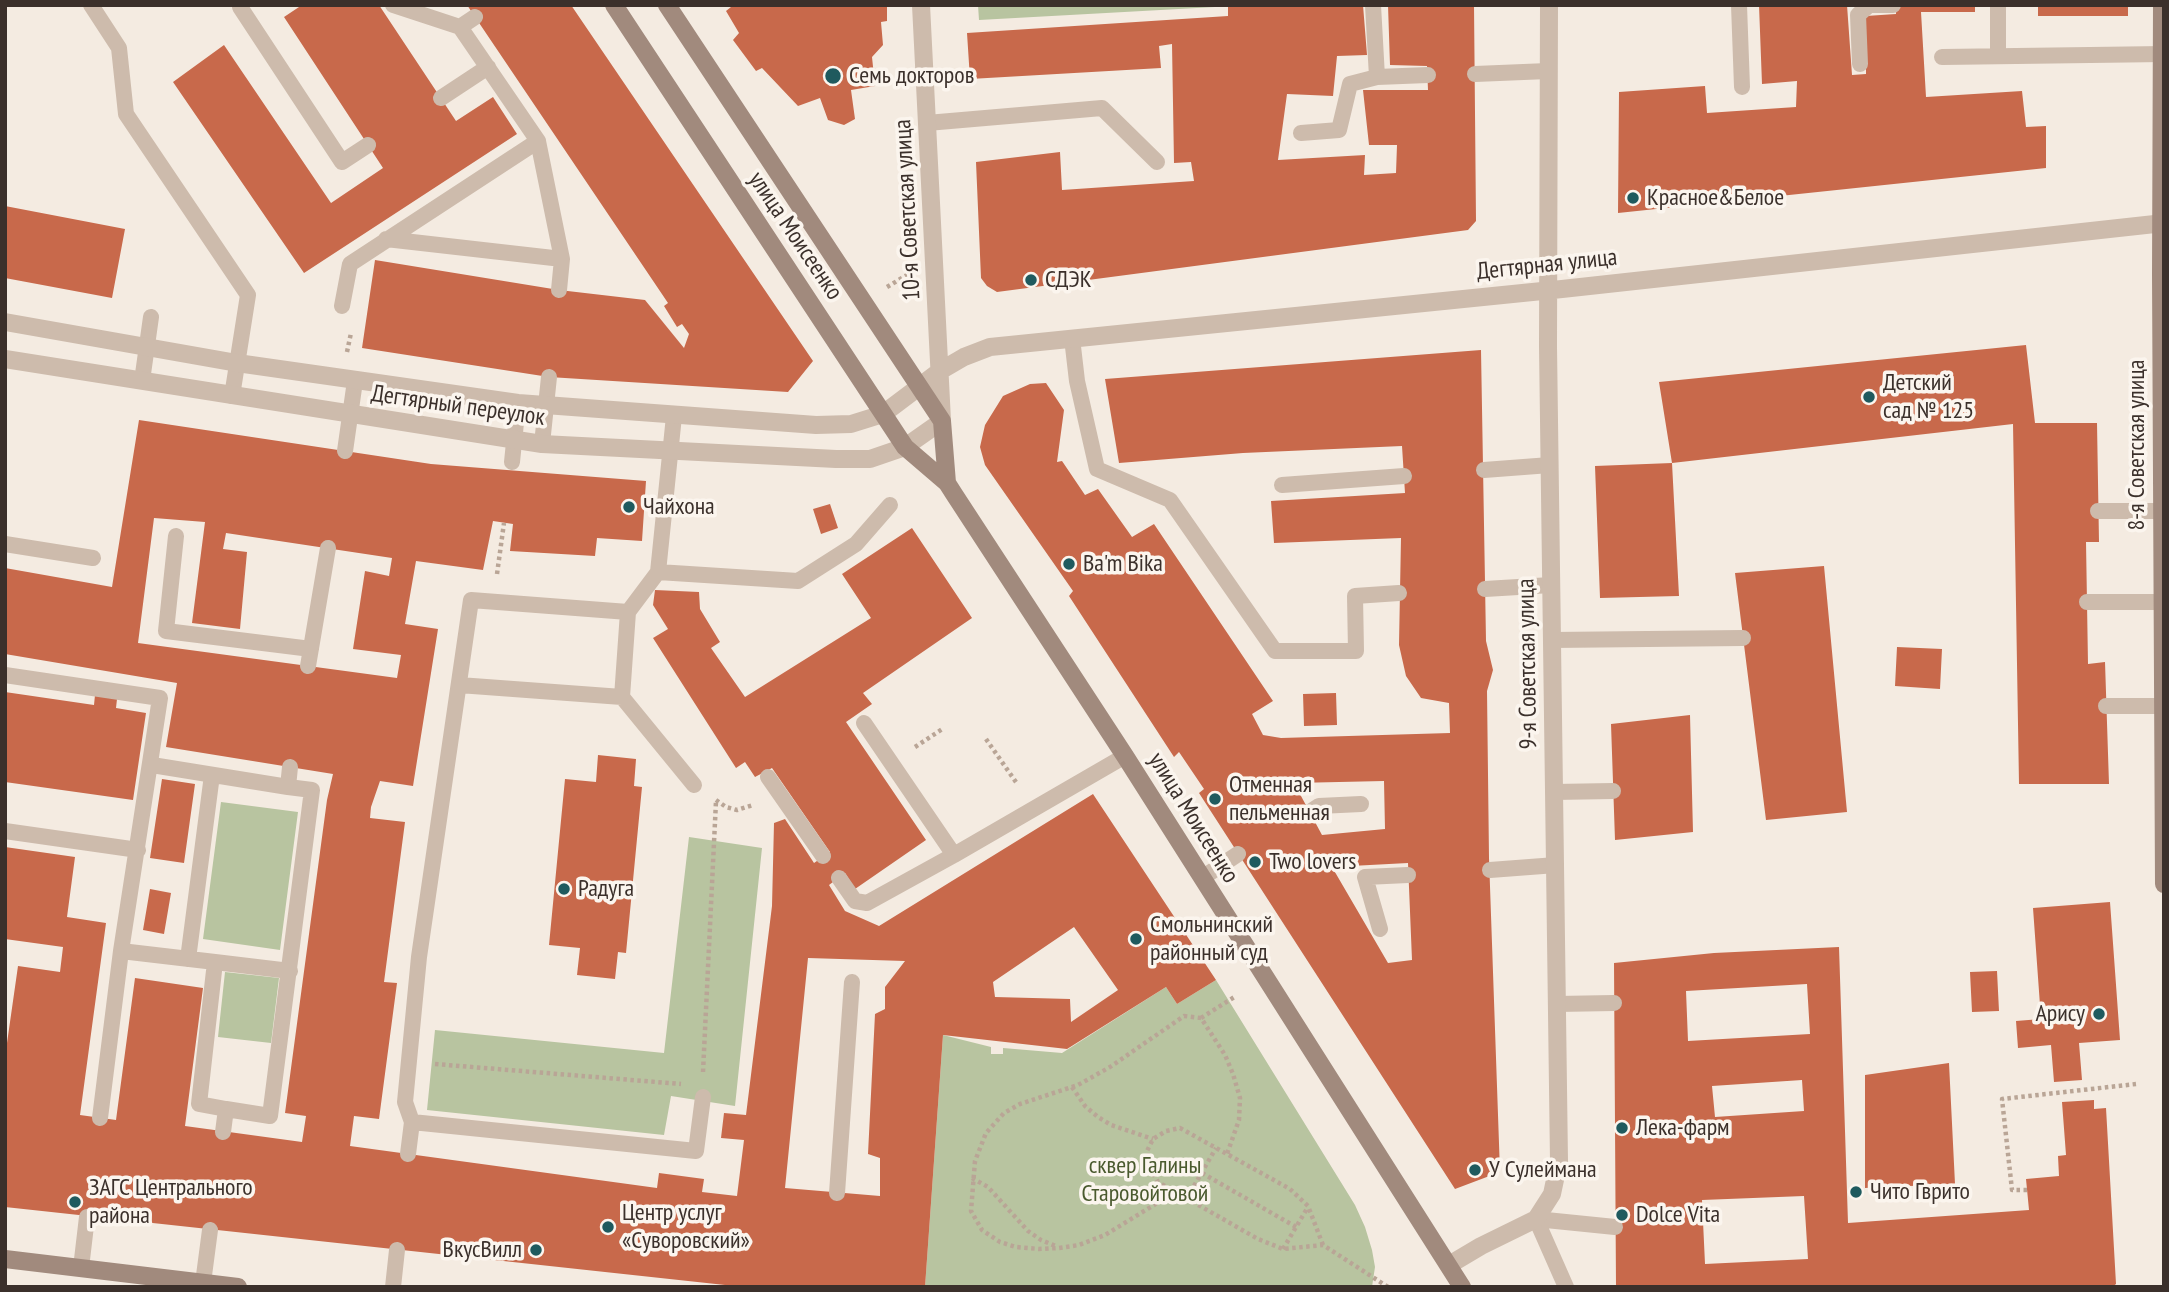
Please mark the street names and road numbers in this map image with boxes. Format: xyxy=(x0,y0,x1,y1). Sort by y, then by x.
street label: 10-я Советская улица xyxy=(889,119,927,301)
street label: улица Моисеенко xyxy=(742,167,848,305)
street label: Дегтярная улица xyxy=(1475,243,1619,287)
street label: 8-я Советская улица xyxy=(2123,360,2151,530)
street label: Дегтярный переулок xyxy=(369,380,547,432)
street label: 9-я Советская улица xyxy=(1512,578,1544,750)
street label: улица Моисеенко xyxy=(1142,748,1244,888)

